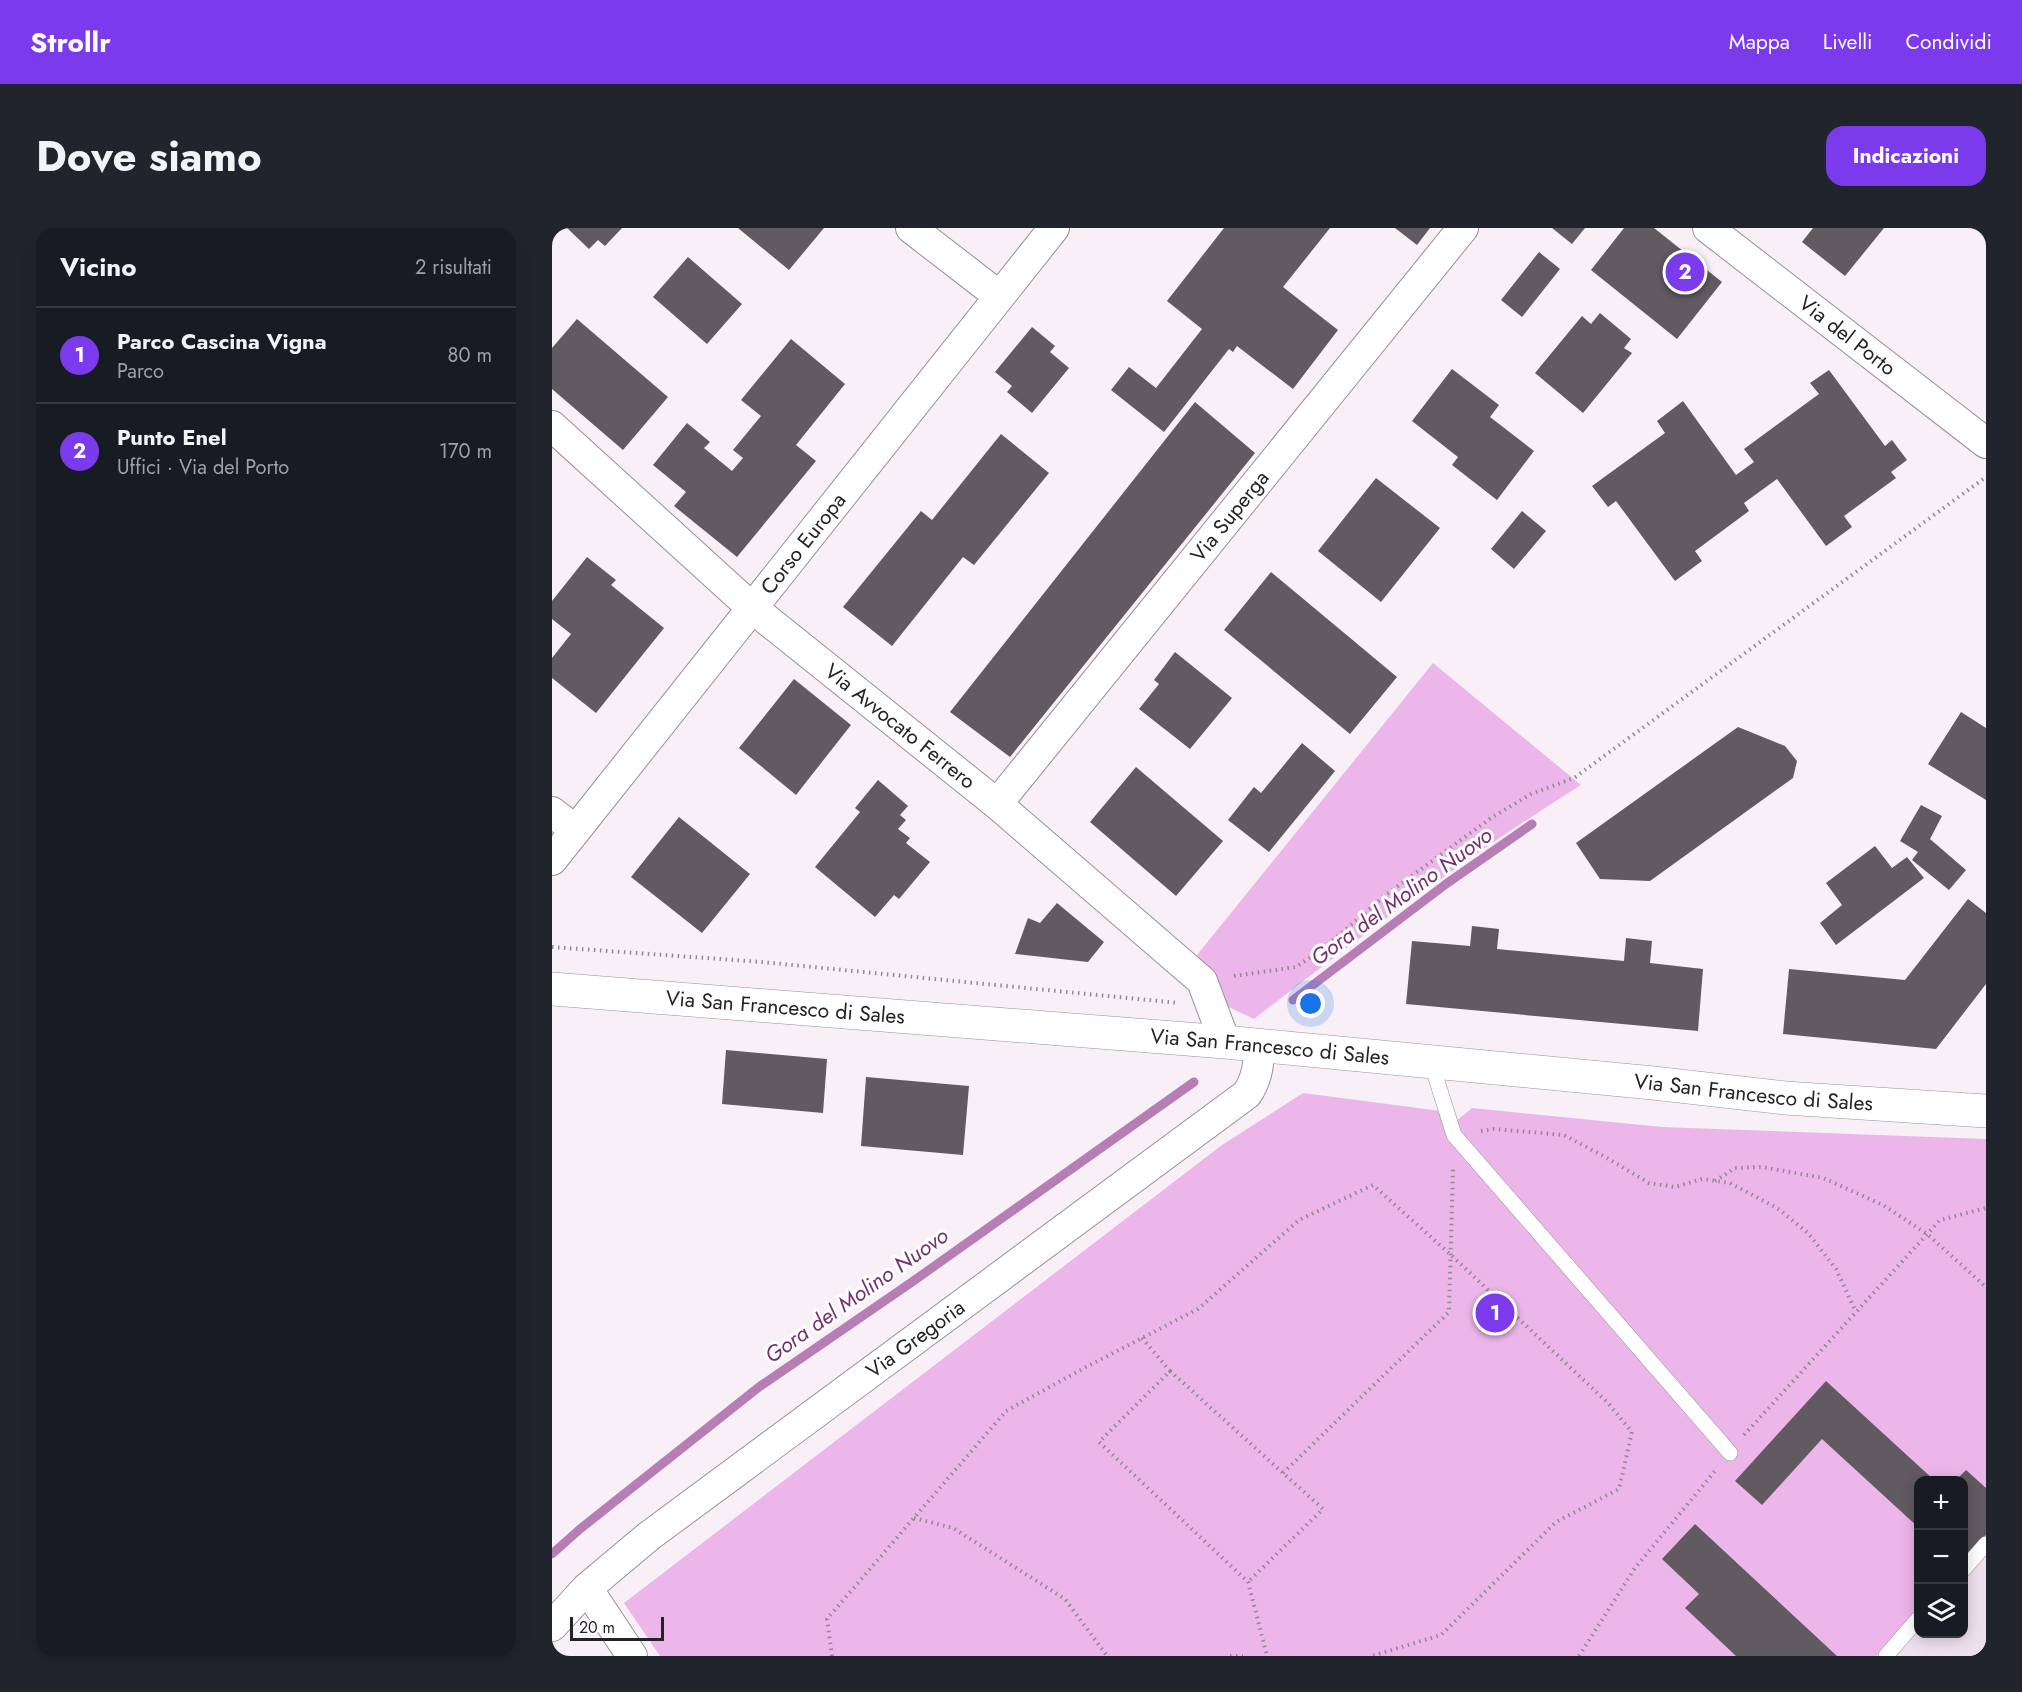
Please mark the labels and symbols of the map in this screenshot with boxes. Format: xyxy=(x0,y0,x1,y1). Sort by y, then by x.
pin: 2 xyxy=(1666,250,1704,294)
street label: Via del Porto xyxy=(1792,288,1902,383)
street label: Via Superga xyxy=(1183,464,1276,569)
street label: Corso Europa xyxy=(753,486,853,601)
street label: Via Avvocato Ferrero xyxy=(818,657,982,796)
water label: Gora del Molino Nuovo xyxy=(1304,819,1499,973)
street label: Via San Francesco di Sales xyxy=(665,983,906,1032)
your location xyxy=(1296,989,1325,1018)
street label: Via San Francesco di Sales xyxy=(1149,1021,1391,1073)
street label: Via San Francesco di Sales xyxy=(1633,1066,1874,1119)
water label: Gora del Molino Nuovo xyxy=(758,1219,955,1371)
pin: 1 xyxy=(1476,1290,1514,1336)
street label: Via Gregoria xyxy=(860,1292,971,1386)
scale bar xyxy=(570,1614,664,1642)

